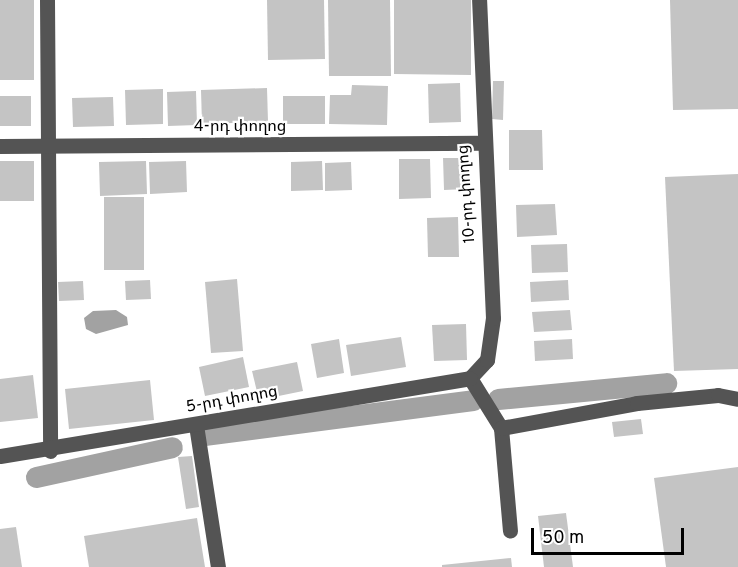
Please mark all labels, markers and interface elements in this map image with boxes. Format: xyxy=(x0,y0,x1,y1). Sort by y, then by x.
street label: 4-րդ փողոց xyxy=(194,117,286,137)
street label: 10-րդ փողոց xyxy=(454,144,480,244)
street label: 5-րդ փողոց xyxy=(185,383,279,417)
scale bar xyxy=(534,516,687,554)
text: 50 m xyxy=(542,527,584,550)

